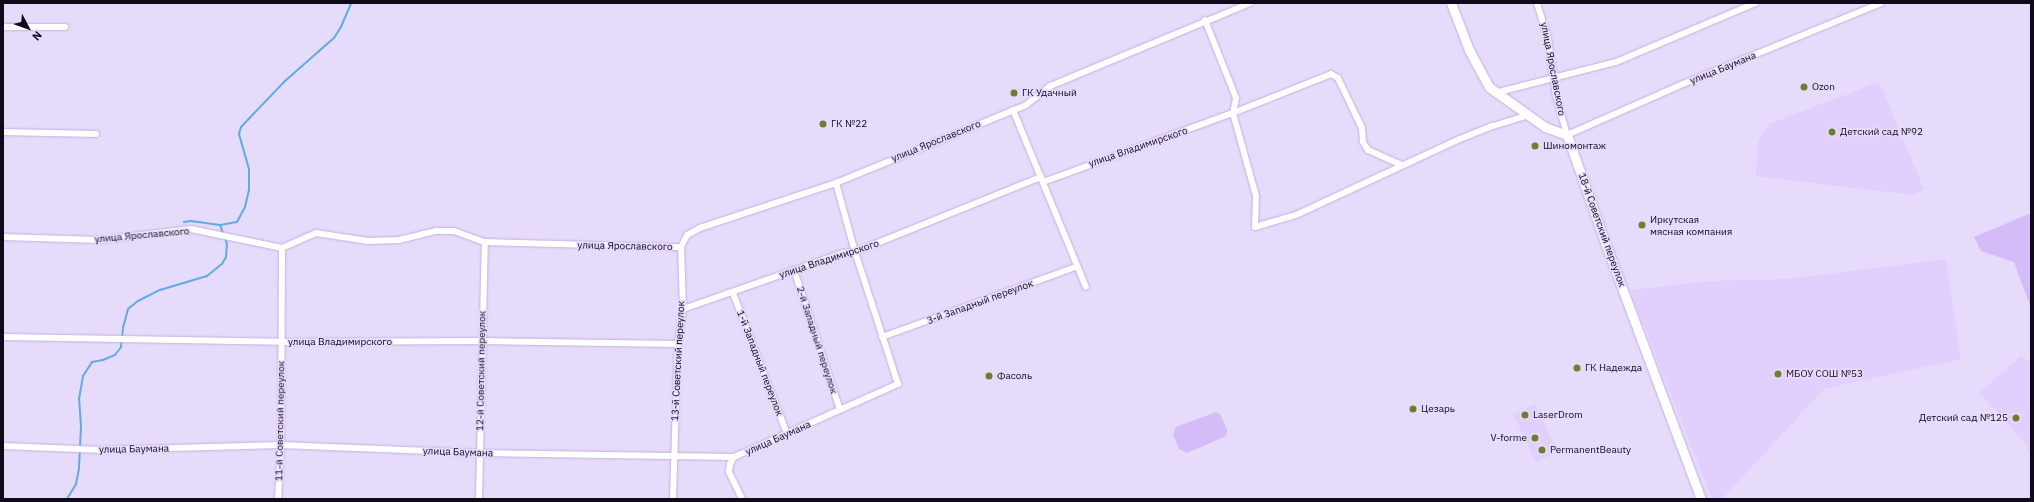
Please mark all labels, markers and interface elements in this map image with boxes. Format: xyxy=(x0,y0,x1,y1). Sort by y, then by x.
north arrow xyxy=(8,8,48,48)
street label: улица Ярославского xyxy=(1538,21,1568,117)
text: N xyxy=(29,28,45,43)
street label: улица Баумана xyxy=(1688,49,1758,87)
place label: Ozon xyxy=(1812,81,1835,93)
marker: Ozon xyxy=(1799,82,1809,92)
place label: ГК Удачный xyxy=(1022,87,1077,99)
marker: ГК Удачный xyxy=(1009,88,1019,98)
place label: ГК №22 xyxy=(831,118,867,130)
street label: улица Ярославского xyxy=(890,118,982,164)
marker: ГК №22 xyxy=(818,119,828,129)
street label: улица Владимирского xyxy=(1087,124,1189,170)
place label: Детский сад №92 xyxy=(1840,126,1923,138)
marker: Детский сад №92 xyxy=(1827,127,1837,137)
place label: Шиномонтаж xyxy=(1543,140,1606,152)
marker: Шиномонтаж xyxy=(1530,141,1540,151)
street label: 18-й Советский переулок xyxy=(1576,171,1628,289)
place label: Иркутская мясная компания xyxy=(1650,213,1732,236)
marker: Иркутская мясная компания xyxy=(1637,220,1647,230)
street label: улица Ярославского xyxy=(94,225,190,245)
street label: улица Владимирского xyxy=(778,237,880,281)
street label: улица Ярославского xyxy=(577,239,673,253)
street label: 3-й Западный переулок xyxy=(925,277,1035,327)
street label: 2-й Западный переулок xyxy=(794,285,840,395)
street label: 13-й Советский переулок xyxy=(669,301,687,421)
street label: 1-й Западный переулок xyxy=(734,308,786,418)
street label: 12-й Советский переулок xyxy=(474,311,488,431)
street label: улица Владимирского xyxy=(288,336,392,348)
street label: 11-й Советский переулок xyxy=(273,361,287,481)
place label: ГК Надежда xyxy=(1585,362,1642,374)
marker: ГК Надежда xyxy=(1572,363,1582,373)
place label: МБОУ СОШ №53 xyxy=(1786,368,1863,380)
marker: МБОУ СОШ №53 xyxy=(1773,369,1783,379)
place label: Фасоль xyxy=(997,370,1032,382)
marker: Фасоль xyxy=(984,371,994,381)
place label: Цезарь xyxy=(1421,403,1455,415)
marker: Цезарь xyxy=(1408,404,1418,414)
place label: LaseгDrom xyxy=(1533,409,1583,421)
marker: LaseгDrom xyxy=(1520,410,1530,420)
place label: Детский сад №125 xyxy=(1919,412,2008,424)
marker: Детский сад №125 xyxy=(2011,413,2021,423)
street label: улица Баумана xyxy=(743,418,813,458)
place label: V-forme xyxy=(1490,432,1527,444)
marker: V-forme xyxy=(1530,433,1540,443)
street label: улица Баумана xyxy=(99,442,169,456)
place label: PermanentBeauty xyxy=(1550,444,1631,456)
street label: улица Баумана xyxy=(423,445,493,459)
marker: PermanentBeauty xyxy=(1537,445,1547,455)

